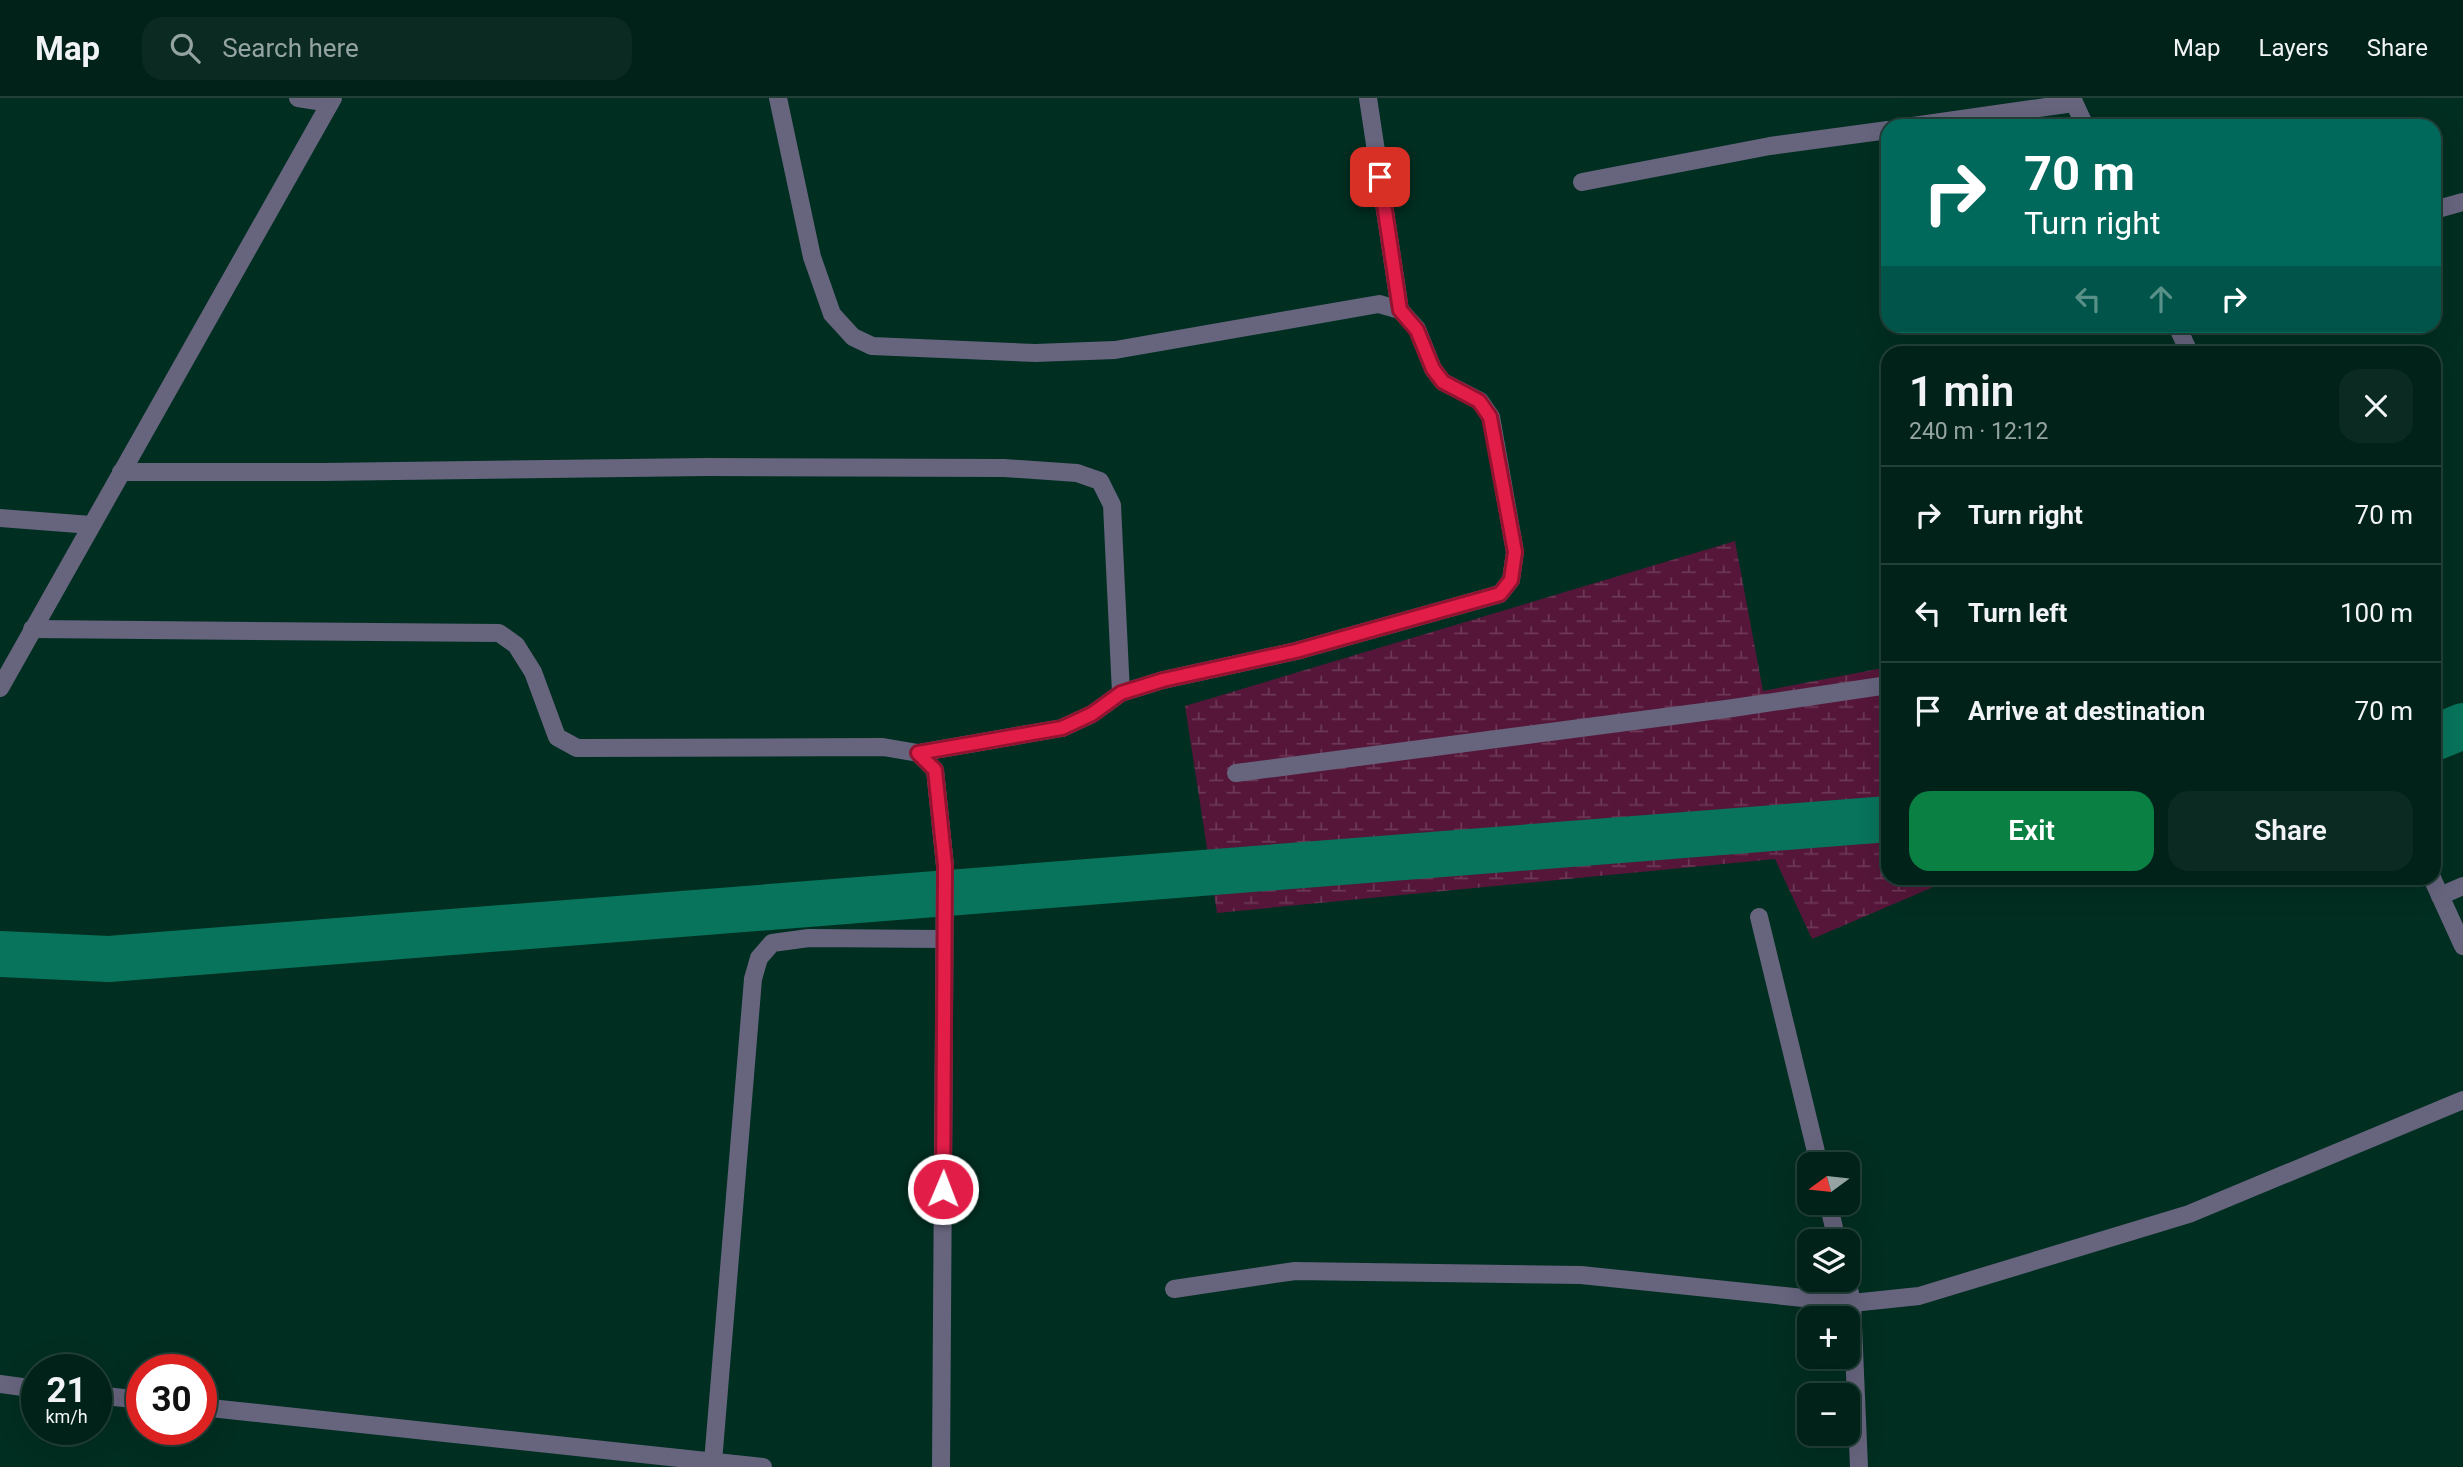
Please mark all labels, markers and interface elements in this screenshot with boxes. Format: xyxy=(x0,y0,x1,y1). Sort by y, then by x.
search box xyxy=(142,17,632,80)
text: Map xyxy=(35,29,100,68)
icon: search xyxy=(166,29,204,67)
text: Search here xyxy=(222,33,359,63)
text: Map xyxy=(2173,34,2221,62)
text: Layers xyxy=(2259,34,2329,62)
text: Share xyxy=(2367,34,2428,62)
text: 70 m xyxy=(2024,145,2135,202)
pin xyxy=(1350,147,1410,207)
icon: right xyxy=(1909,147,2000,238)
icon: arrive xyxy=(1361,158,1399,196)
text: Turn right xyxy=(2024,204,2160,242)
icon: left xyxy=(2069,280,2107,318)
icon: ahead xyxy=(2142,280,2180,318)
icon: right xyxy=(2215,280,2253,318)
text: 1 min xyxy=(1909,367,2014,416)
button: close xyxy=(2339,369,2413,443)
text: 240 m · 12:12 xyxy=(1909,418,2048,445)
icon: right xyxy=(1909,496,1947,534)
text: Turn right xyxy=(1968,500,2083,530)
text: 70 m xyxy=(2355,500,2413,530)
icon: left xyxy=(1909,594,1947,632)
text: Turn left xyxy=(1968,598,2067,628)
text: 100 m xyxy=(2340,598,2413,628)
icon: arrive xyxy=(1909,692,1947,730)
text: Arrive at destination xyxy=(1968,696,2205,726)
text: 70 m xyxy=(2355,696,2413,726)
button: Exit xyxy=(1909,791,2154,871)
button: Share xyxy=(2168,791,2413,871)
position arrow xyxy=(906,1152,980,1226)
north arrow xyxy=(1797,1152,1860,1214)
map controls xyxy=(1797,1152,1860,1446)
button: layers xyxy=(1797,1229,1860,1292)
button: + xyxy=(1797,1306,1860,1369)
speed limit sign: 30 xyxy=(126,1354,217,1445)
text: 21 xyxy=(46,1370,87,1411)
button: − xyxy=(1797,1383,1860,1446)
text: km/h xyxy=(45,1406,88,1427)

